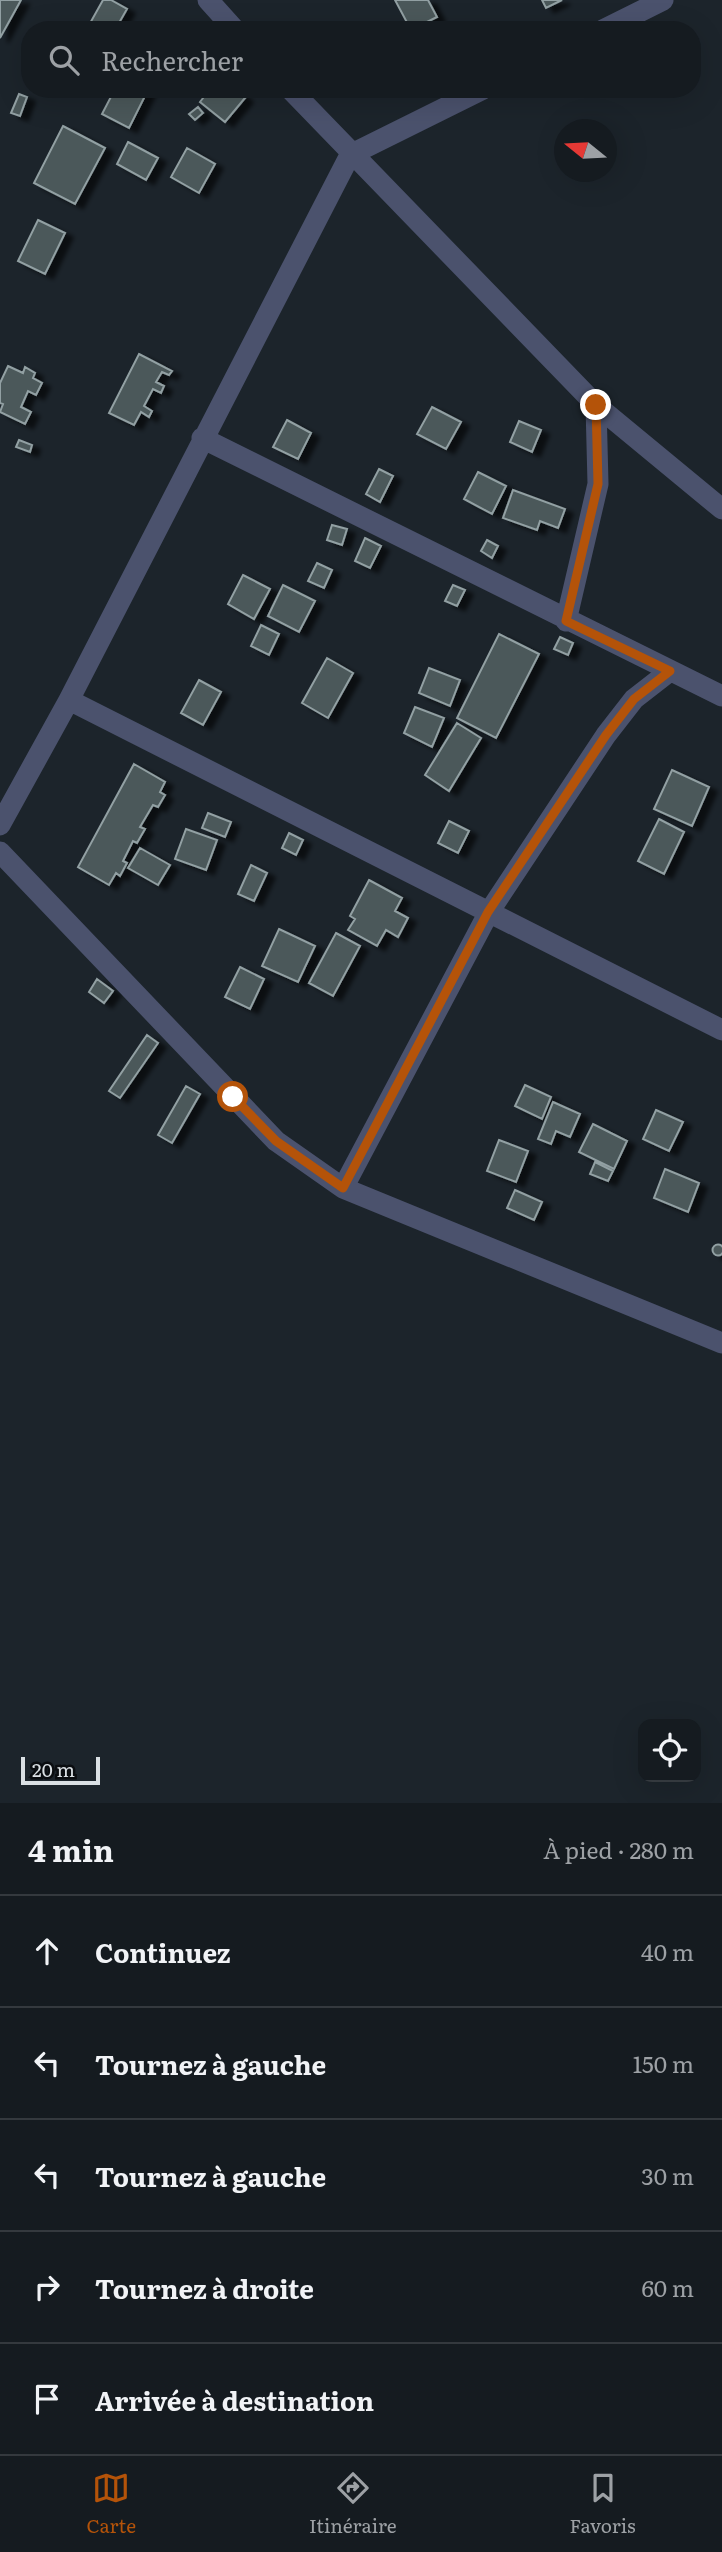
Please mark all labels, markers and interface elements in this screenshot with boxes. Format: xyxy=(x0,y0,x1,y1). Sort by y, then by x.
search box xyxy=(21,21,701,98)
text: Rechercher xyxy=(101,40,243,79)
icon: search xyxy=(45,41,83,79)
north arrow xyxy=(554,119,617,182)
route end xyxy=(580,389,611,420)
route start xyxy=(217,1081,248,1112)
map controls xyxy=(638,1719,701,1782)
button: locate xyxy=(638,1719,701,1782)
scale bar xyxy=(21,1754,100,1786)
text: 20 m xyxy=(32,1755,75,1783)
text: 4 min xyxy=(28,1827,114,1871)
text: À pied · 280 m xyxy=(543,1832,694,1866)
icon: ahead xyxy=(28,1932,66,1970)
text: Continuez xyxy=(95,1932,231,1971)
text: 40 m xyxy=(641,1934,694,1968)
icon: left xyxy=(28,2044,66,2082)
text: Tournez à gauche xyxy=(95,2044,326,2083)
text: 150 m xyxy=(633,2046,694,2080)
icon: left xyxy=(28,2156,66,2194)
text: Tournez à gauche xyxy=(95,2156,326,2195)
text: 30 m xyxy=(641,2158,694,2192)
icon: right xyxy=(28,2268,66,2306)
text: Tournez à droite xyxy=(95,2268,314,2307)
text: 60 m xyxy=(641,2270,694,2304)
icon: arrive xyxy=(28,2380,66,2418)
text: Arrivée à destination xyxy=(95,2380,374,2419)
tab: Carte xyxy=(86,2469,136,2539)
tab: Itinéraire xyxy=(309,2469,397,2539)
tab: Favoris xyxy=(570,2469,636,2539)

